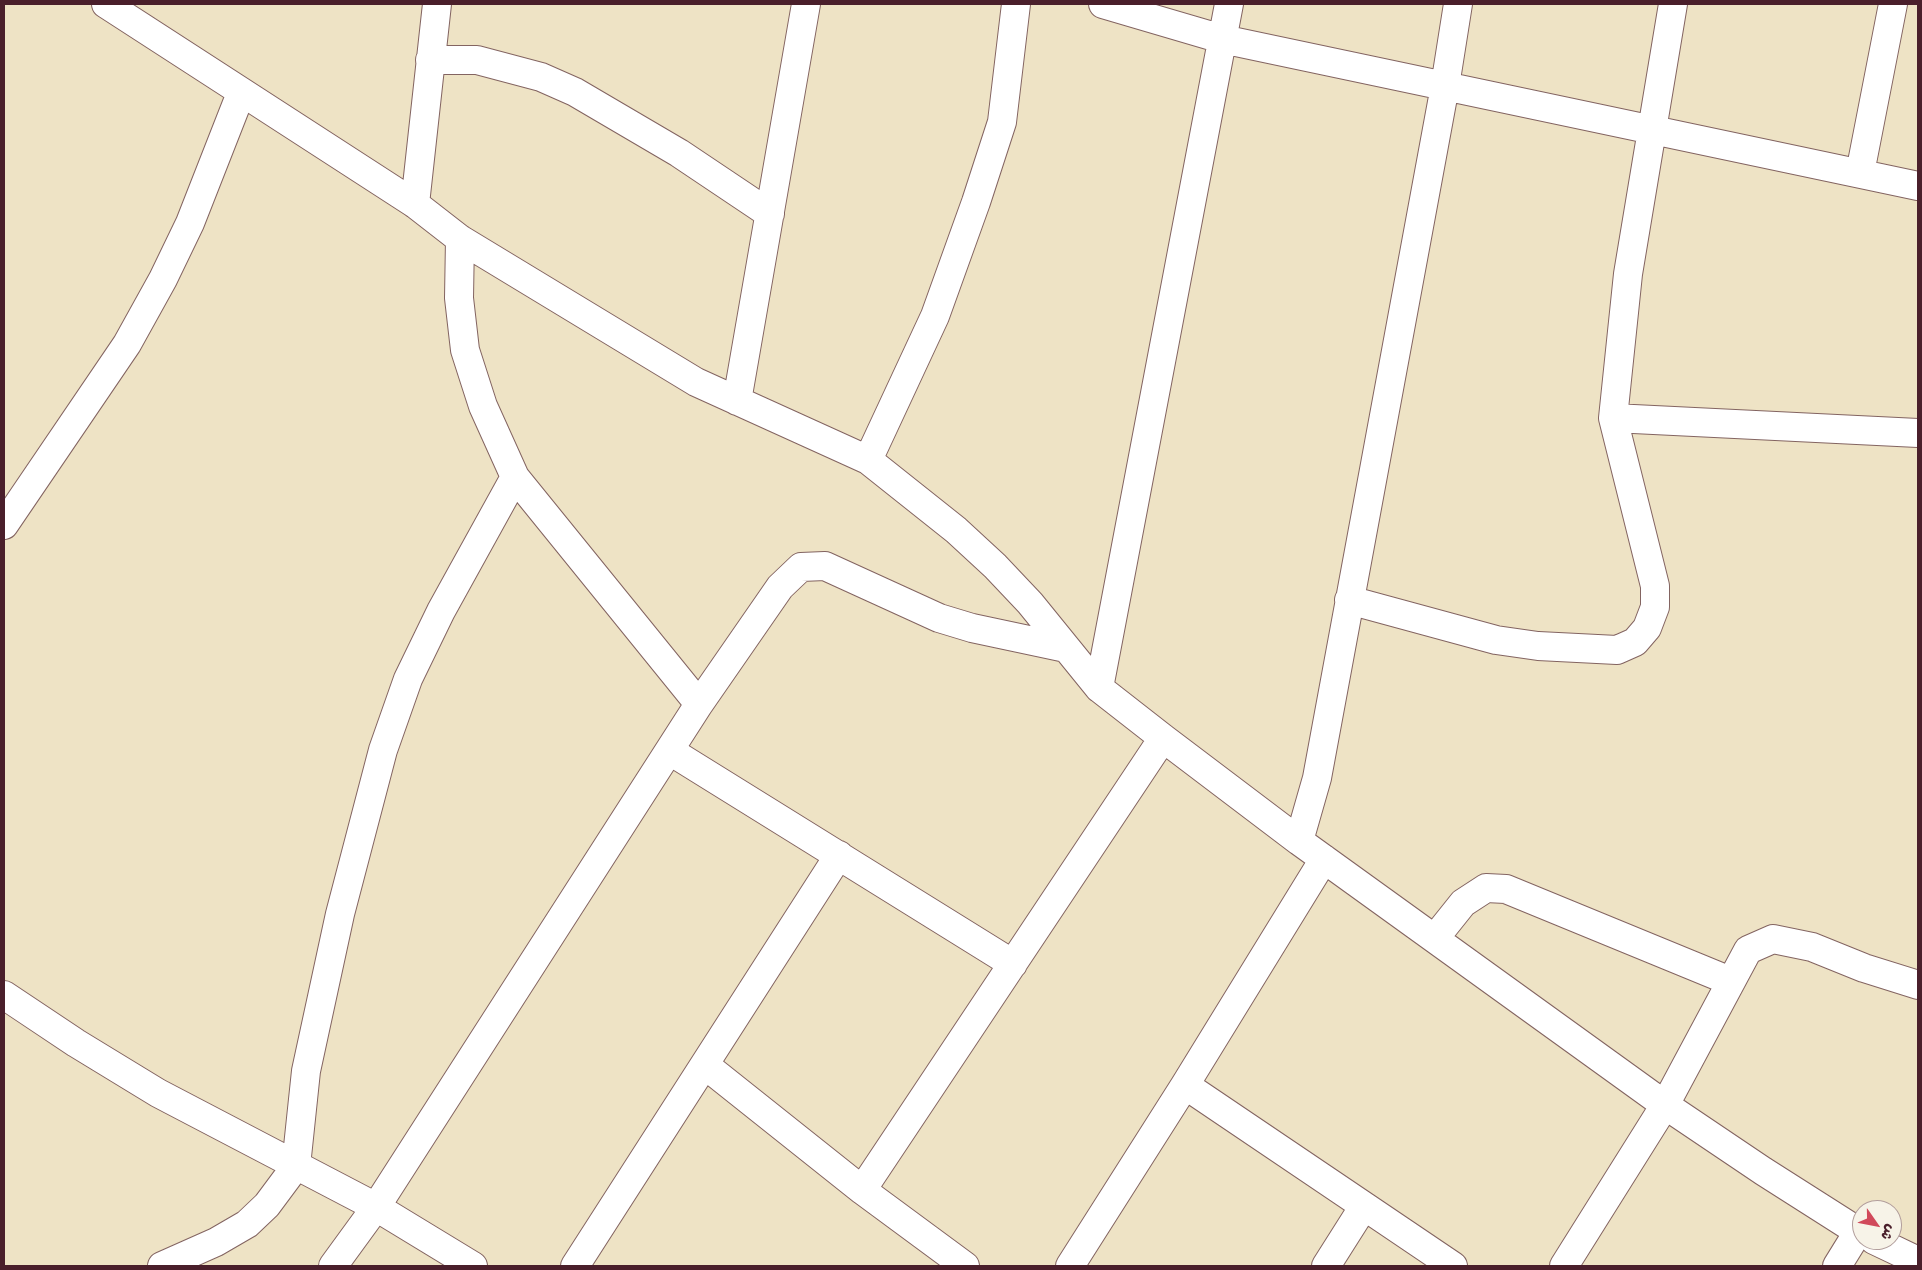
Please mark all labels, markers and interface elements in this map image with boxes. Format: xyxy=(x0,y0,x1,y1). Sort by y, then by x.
north arrow xyxy=(1852,1200,1902,1250)
text: ش xyxy=(1876,1221,1902,1245)

